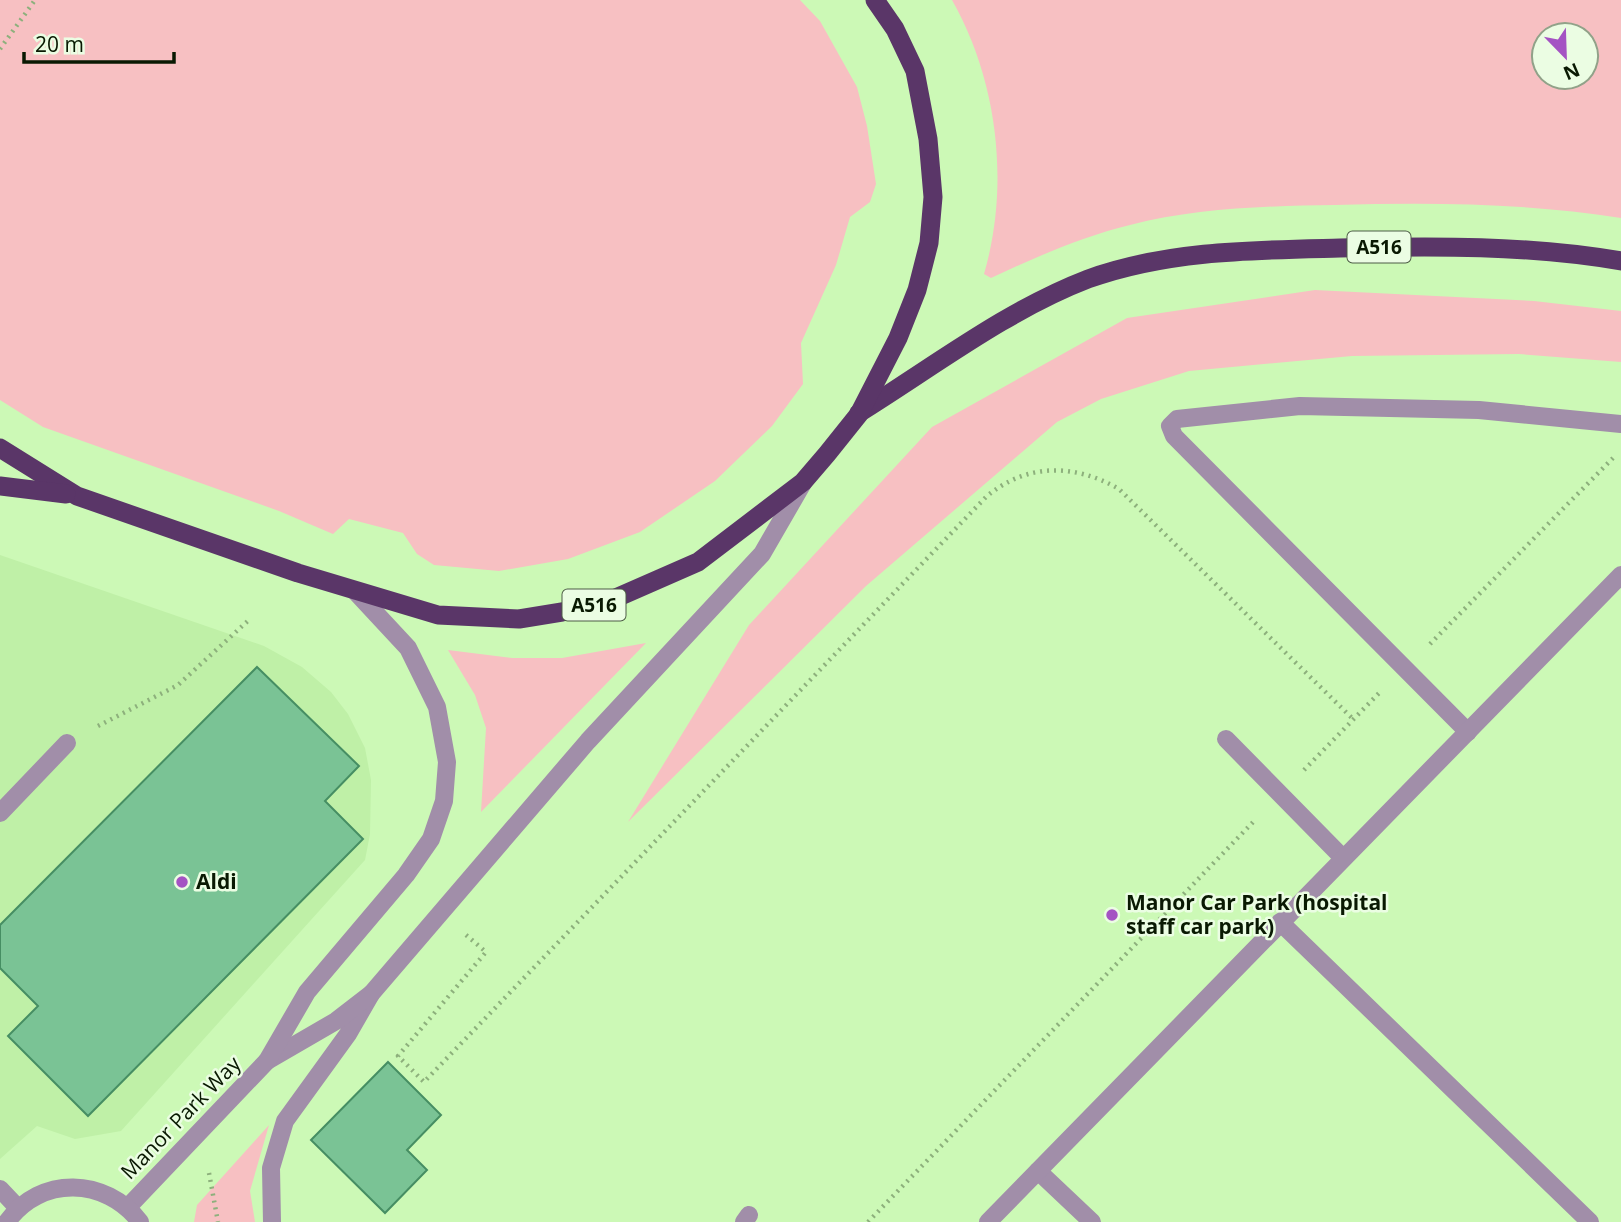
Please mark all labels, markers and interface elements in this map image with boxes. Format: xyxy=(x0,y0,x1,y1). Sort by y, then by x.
scale bar xyxy=(24,21,175,65)
north arrow xyxy=(1530,21,1600,91)
text: 20 m xyxy=(35,30,84,58)
text: N xyxy=(1559,57,1584,87)
road number: A516 xyxy=(1348,232,1410,262)
road number: A516 xyxy=(562,590,626,620)
place label: Aldi xyxy=(196,867,237,895)
marker: Aldi xyxy=(174,874,190,890)
place label: Manor Car Park (hospital staff car park) xyxy=(1126,888,1388,940)
marker: Manor Car Park (hospital staff car park) xyxy=(1104,907,1120,923)
street label: Manor Park Way xyxy=(114,1049,247,1185)

